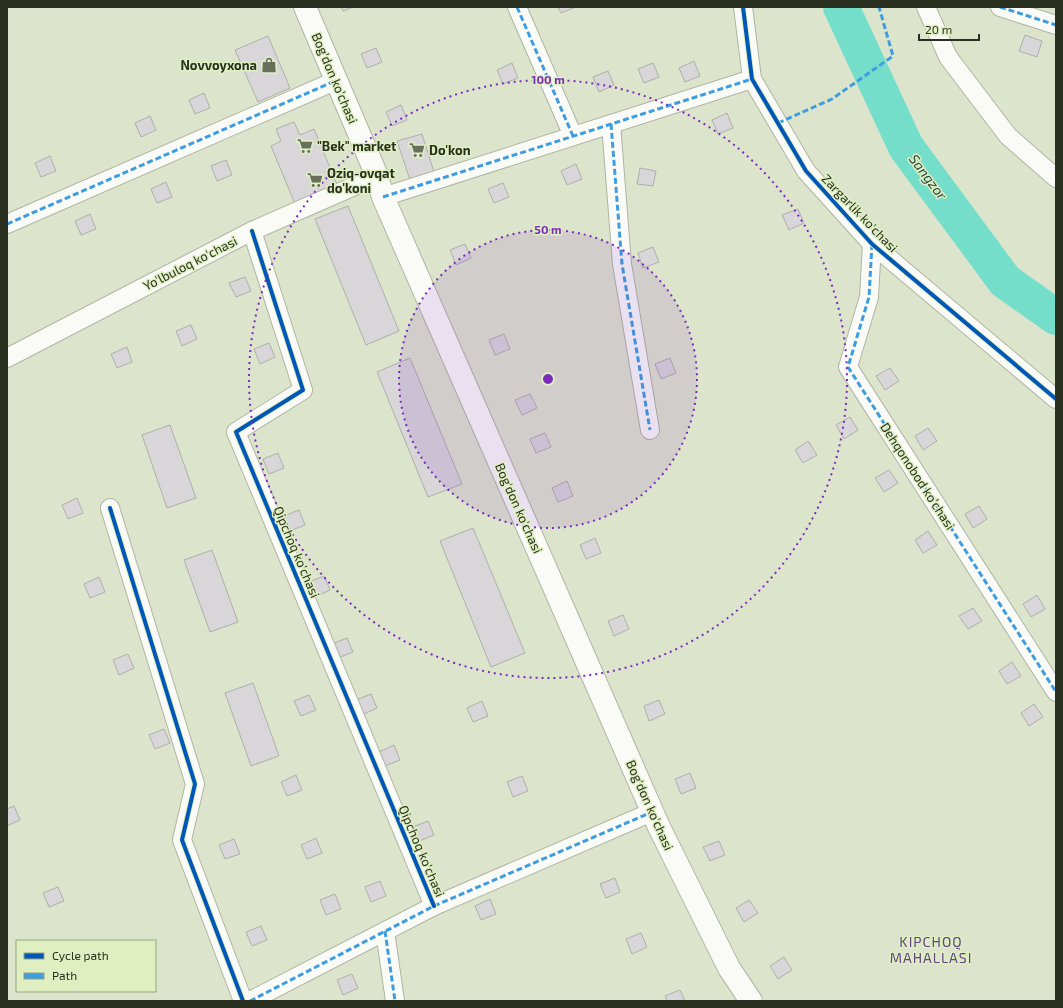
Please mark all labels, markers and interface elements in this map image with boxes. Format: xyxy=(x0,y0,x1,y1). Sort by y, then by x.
scale bar xyxy=(919,16,979,42)
text: 20 m xyxy=(925,22,952,36)
street label: Bog'don ko'chasi xyxy=(309,30,361,126)
shop icon: Novvoyxona xyxy=(260,56,278,74)
place label: Novvoyxona xyxy=(180,57,257,73)
text: 100 m xyxy=(531,72,565,86)
supermarket icon: "Bek" market xyxy=(296,137,314,155)
place label: "Bek" market xyxy=(317,138,397,154)
supermarket icon: Do'kon xyxy=(408,141,426,159)
place label: Do'kon xyxy=(429,142,471,158)
water label: Sangzor xyxy=(906,151,951,203)
place label: Oziq-ovqat do'koni xyxy=(327,165,395,196)
supermarket icon: Oziq-ovqat do'koni xyxy=(306,171,324,189)
street label: Zargarlik ko'chasi xyxy=(819,171,901,255)
text: 50 m xyxy=(534,222,562,236)
street label: Yo'lbuloq ko'chasi xyxy=(140,232,240,294)
centre of rings xyxy=(541,372,555,386)
street label: Dehqonobod ko’chasi xyxy=(877,419,959,533)
street label: Bog'don ko'chasi xyxy=(492,460,546,556)
street label: Qipchoq ko'chasi xyxy=(270,504,324,600)
street label: Bog'don ko'chasi xyxy=(623,757,677,853)
street label: Qipchoq ko'chasi xyxy=(395,803,449,899)
district label: KIPCHOQ MAHALLASI xyxy=(890,933,972,966)
legend xyxy=(16,940,156,992)
text: Cycle path xyxy=(52,948,109,962)
text: Path xyxy=(52,968,77,982)

